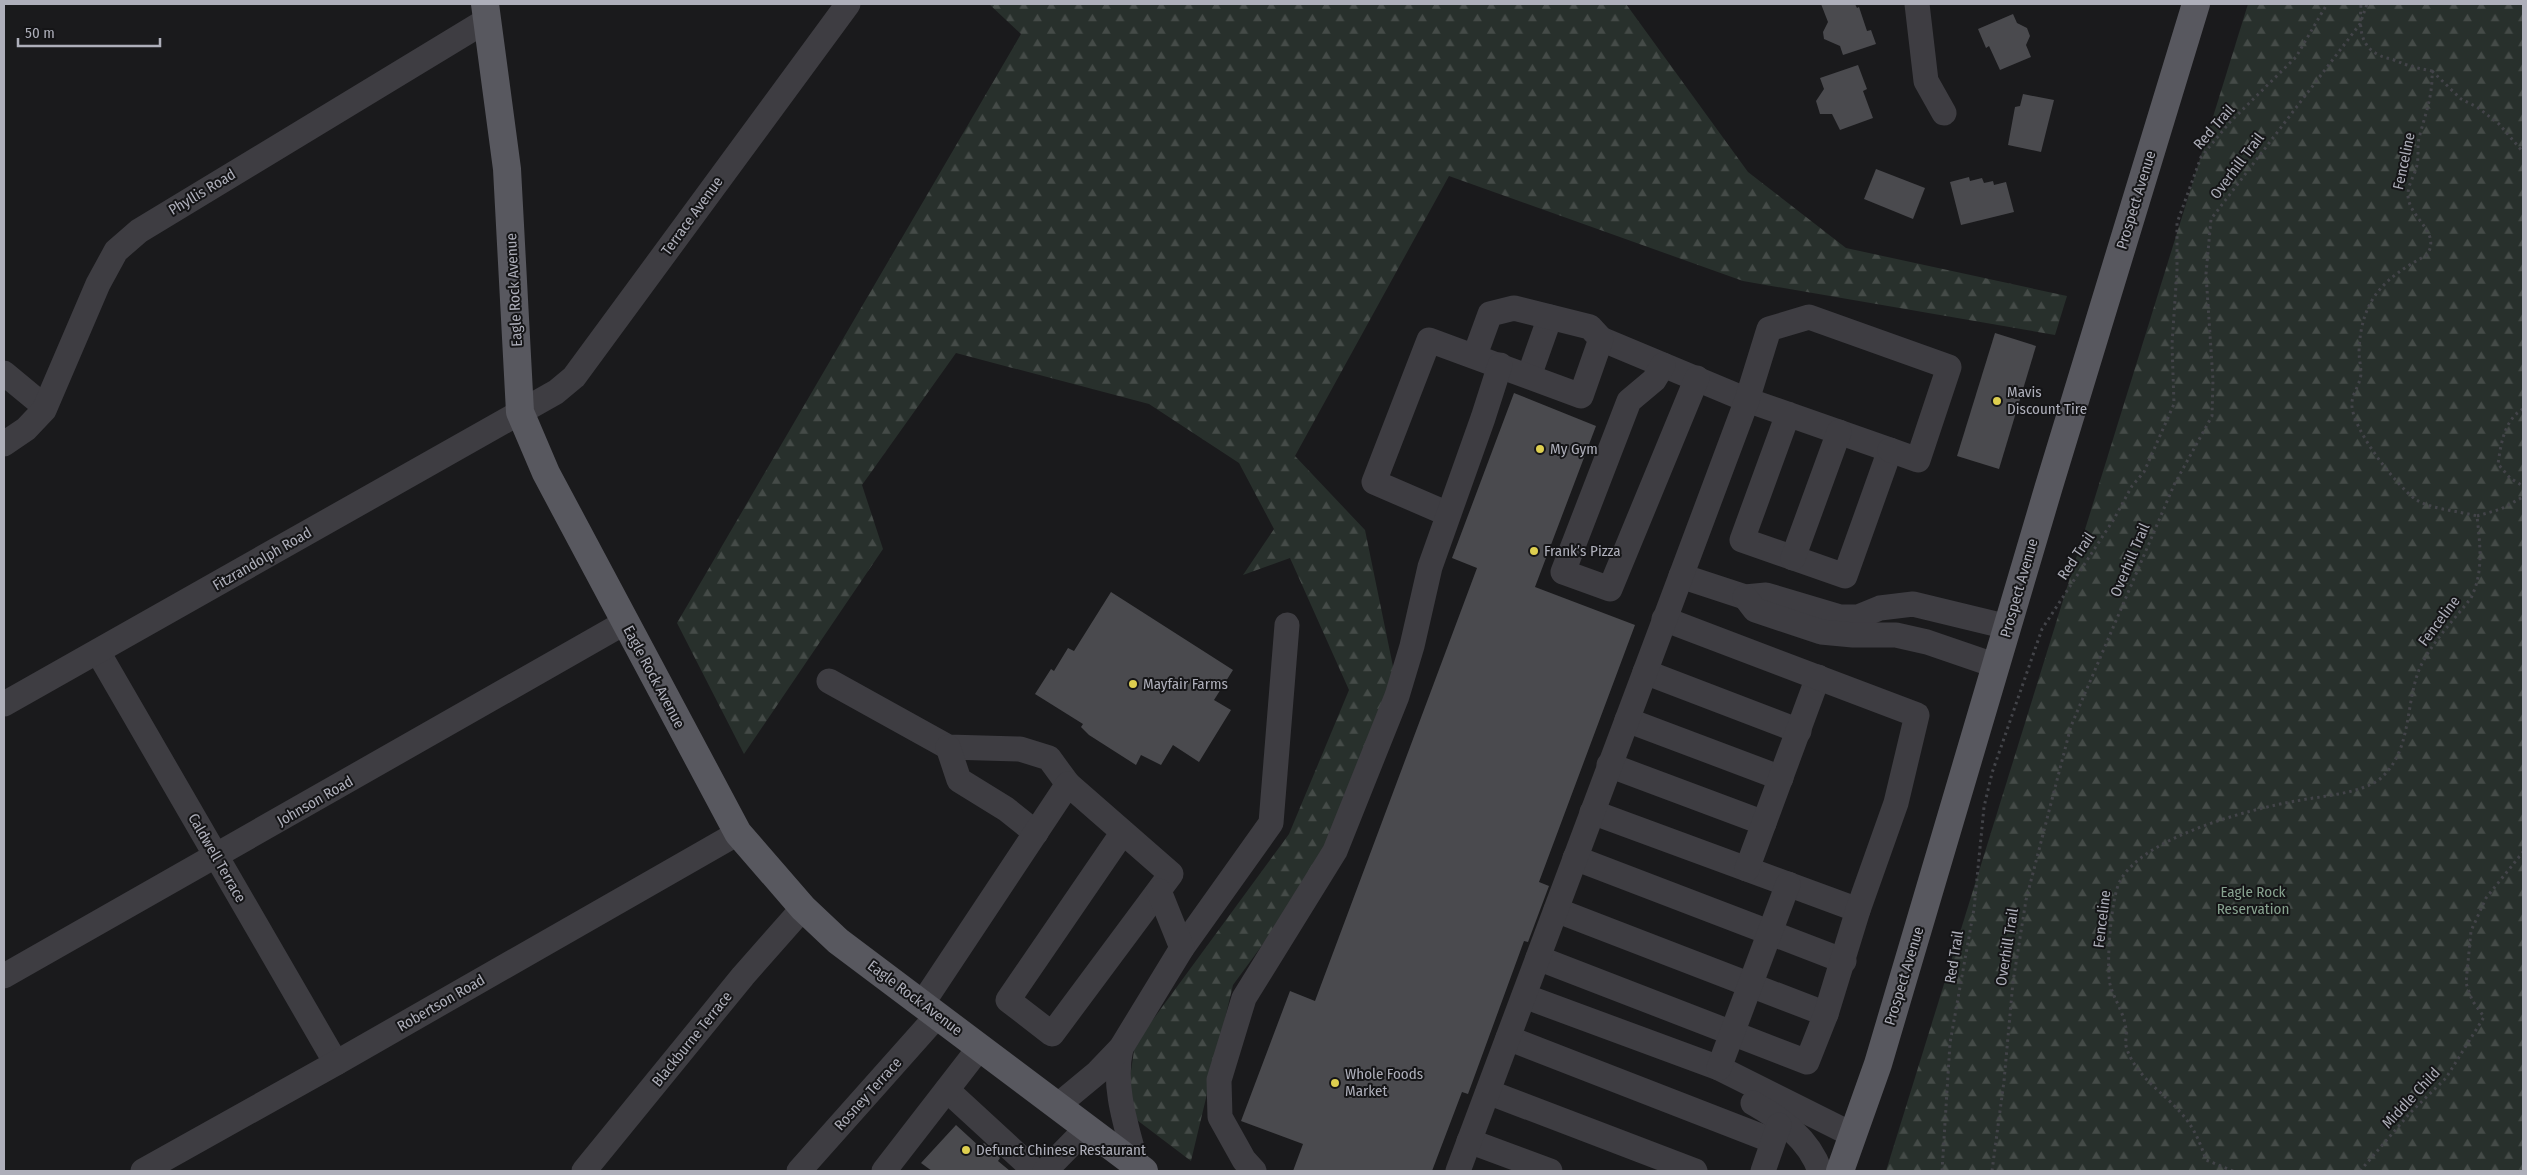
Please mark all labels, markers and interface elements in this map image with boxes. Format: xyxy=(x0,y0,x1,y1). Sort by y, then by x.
scale bar xyxy=(18,15,160,47)
text: 50 m xyxy=(25,24,55,42)
street label: Red Trail xyxy=(2190,101,2238,153)
street label: Overhill Trail xyxy=(2206,129,2268,203)
street label: Fenceline xyxy=(2389,131,2419,191)
street label: Prospect Avenue xyxy=(2112,149,2160,251)
street label: Phyllis Road xyxy=(165,165,239,219)
street label: Terrace Avenue xyxy=(657,173,727,259)
street label: Eagle Rock Avenue xyxy=(502,233,526,347)
place label: Mavis Discount Tire xyxy=(2007,383,2087,418)
marker: Mavis Discount Tire xyxy=(1991,395,2003,407)
place label: My Gym xyxy=(1550,440,1598,458)
marker: My Gym xyxy=(1534,443,1546,455)
street label: Overhill Trail xyxy=(2106,520,2154,599)
street label: Fitzrandolph Road xyxy=(209,523,315,595)
street label: Red Trail xyxy=(2054,529,2098,583)
street label: Prospect Avenue xyxy=(1996,537,2042,639)
place label: Frank’s Pizza xyxy=(1544,542,1621,560)
marker: Frank’s Pizza xyxy=(1528,545,1540,557)
street label: Fenceline xyxy=(2414,592,2464,650)
street label: Eagle Rock Avenue xyxy=(619,623,689,731)
place label: Mayfair Farms xyxy=(1143,675,1228,693)
marker: Mayfair Farms xyxy=(1127,678,1139,690)
street label: Johnson Road xyxy=(274,772,356,830)
street label: Caldwell Terrace xyxy=(184,810,250,906)
park label: Eagle Rock Reservation xyxy=(2217,883,2289,918)
street label: Fenceline xyxy=(2090,889,2114,949)
street label: Overhill Trail xyxy=(1992,907,2022,987)
street label: Prospect Avenue xyxy=(1880,925,1928,1027)
street label: Red Trail xyxy=(1941,929,1967,985)
street label: Eagle Rock Avenue xyxy=(864,957,966,1039)
street label: Robertson Road xyxy=(394,971,488,1035)
street label: Blackburne Terrace xyxy=(648,988,736,1090)
street label: Rosney Terrace xyxy=(830,1054,906,1134)
street label: Middle Child xyxy=(2378,1064,2444,1132)
place label: Whole Foods Market xyxy=(1345,1065,1423,1100)
marker: Whole Foods Market xyxy=(1329,1077,1341,1089)
place label: Defunct Chinese Restaurant xyxy=(976,1141,1146,1159)
marker: Defunct Chinese Restaurant xyxy=(960,1144,972,1156)

